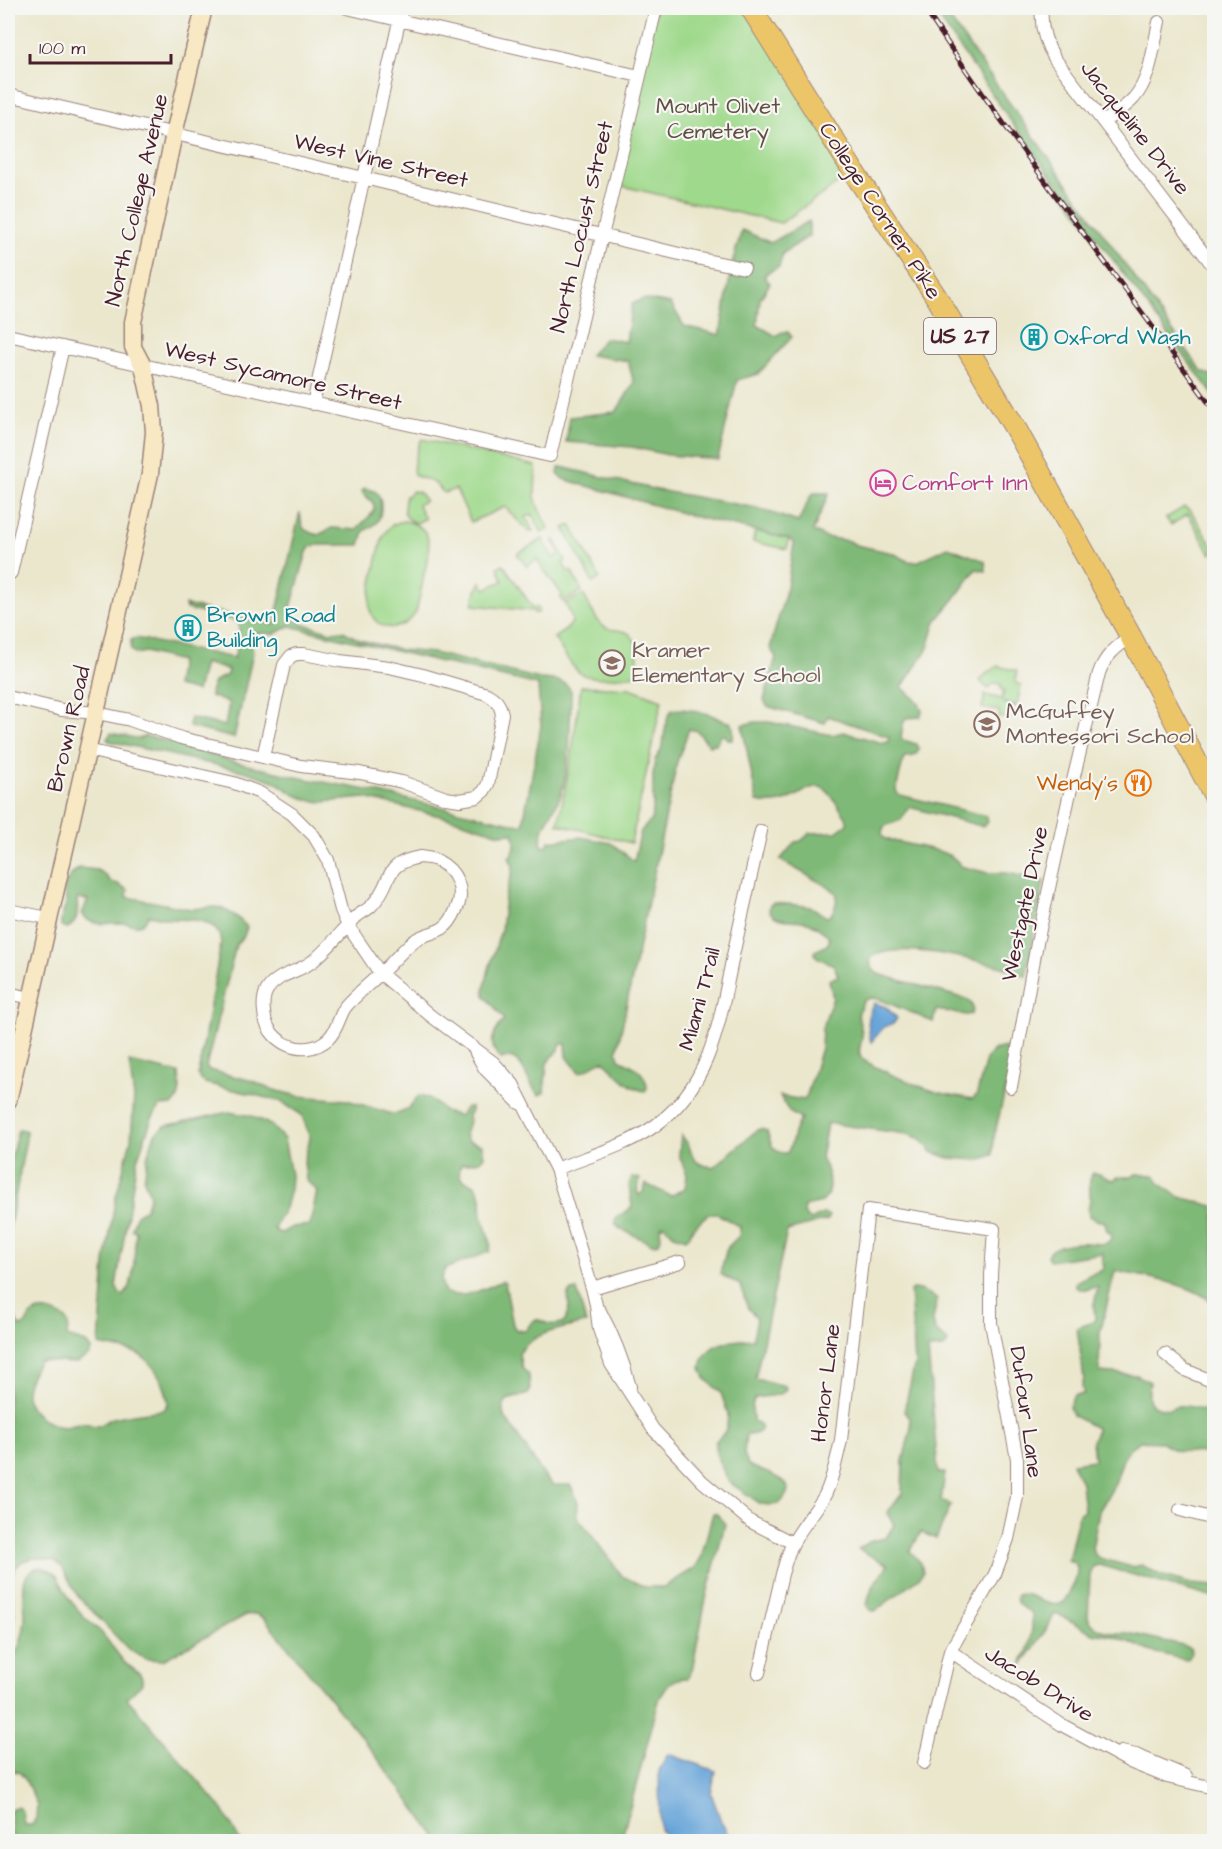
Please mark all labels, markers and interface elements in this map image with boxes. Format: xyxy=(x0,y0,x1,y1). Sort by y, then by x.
scale bar xyxy=(30,27,171,65)
text: 100 m xyxy=(39,36,85,61)
street label: Jacqueline Drive xyxy=(1073,54,1197,202)
street label: North College Avenue xyxy=(97,91,178,310)
park label: Mount Olivet Cemetery xyxy=(656,91,780,148)
street label: College Corner Pike xyxy=(810,116,949,306)
street label: North Locust Street xyxy=(543,118,621,336)
street label: West Vine Street xyxy=(291,126,471,196)
road number: US 27 xyxy=(924,318,996,354)
building icon: Oxford Wash xyxy=(1019,322,1049,352)
place label: Oxford Wash xyxy=(1054,322,1191,353)
street label: West Sycamore Street xyxy=(161,334,405,419)
hotel icon: Comfort Inn xyxy=(868,468,898,498)
place label: Comfort Inn xyxy=(902,468,1028,499)
place label: Brown Road Building xyxy=(207,600,335,657)
building icon: Brown Road Building xyxy=(173,613,203,643)
place label: Kramer Elementary School xyxy=(632,635,821,692)
school or university icon: Kramer Elementary School xyxy=(597,648,627,678)
street label: Brown Road xyxy=(39,663,99,795)
place label: McGuffey Montessori School xyxy=(1006,696,1194,752)
school or university icon: McGuffey Montessori School xyxy=(972,709,1002,739)
place label: Wendy's xyxy=(1036,768,1118,800)
restaurant icon: Wendy's xyxy=(1123,768,1153,798)
street label: Westgate Drive xyxy=(993,824,1058,985)
street label: Miami Trail xyxy=(671,944,729,1054)
street label: Honor Lane xyxy=(803,1322,849,1444)
street label: Dufour Lane xyxy=(1001,1344,1051,1480)
street label: Jacob Drive xyxy=(978,1638,1100,1730)

